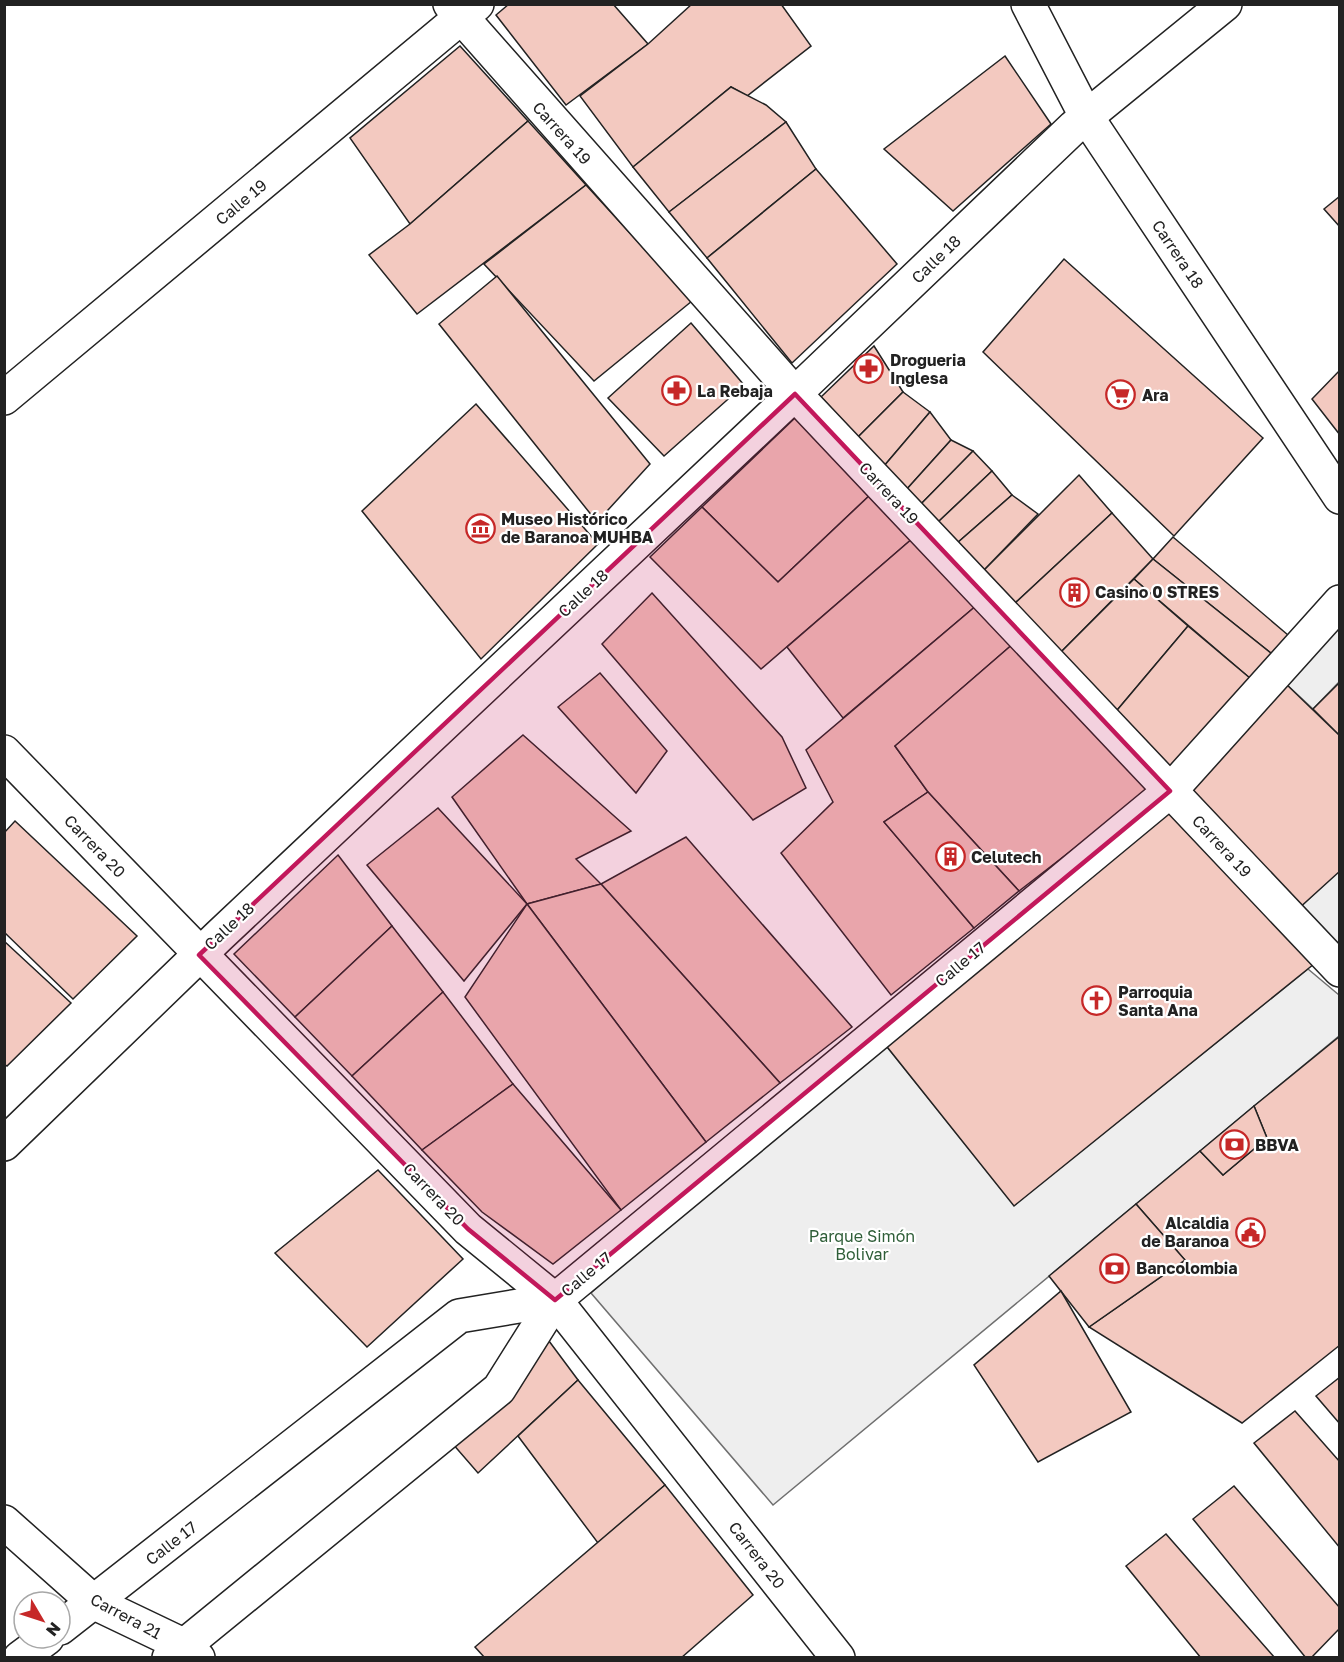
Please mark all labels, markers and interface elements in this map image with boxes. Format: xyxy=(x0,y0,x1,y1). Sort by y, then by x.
street label: Carrera 19 xyxy=(528,97,596,169)
street label: Calle 19 xyxy=(211,175,271,229)
street label: Carrera 18 xyxy=(1148,216,1208,292)
street label: Calle 18 xyxy=(907,231,965,287)
place label: Drogueria Inglesa xyxy=(890,350,966,388)
pharmacy icon: Drogueria Inglesa xyxy=(853,353,885,385)
pharmacy icon: La Rebaja xyxy=(660,375,692,407)
supermarket icon: Ara xyxy=(1105,379,1137,411)
place label: La Rebaja xyxy=(697,381,773,401)
place label: Ara xyxy=(1142,385,1169,405)
street label: Carrera 19 xyxy=(855,458,923,528)
place label: Museo Histórico de Baranoa MUHBA xyxy=(501,509,654,547)
museum icon: Museo Histórico de Baranoa MUHBA xyxy=(464,512,496,544)
street label: Calle 18 xyxy=(554,565,612,621)
building icon: Casino 0 STRES xyxy=(1058,576,1090,608)
place label: Casino 0 STRES xyxy=(1095,582,1220,602)
street label: Carrera 20 xyxy=(60,810,130,882)
street label: Carrera 19 xyxy=(1188,811,1256,881)
building icon: Celutech xyxy=(934,841,966,873)
place label: Celutech xyxy=(971,847,1041,867)
street label: Calle 18 xyxy=(200,898,258,954)
street label: Calle 17 xyxy=(931,937,989,991)
place label: Parroquia Santa Ana xyxy=(1118,982,1198,1020)
church icon: Parroquia Santa Ana xyxy=(1081,985,1113,1017)
bank icon: BBVA xyxy=(1218,1129,1250,1161)
place label: BBVA xyxy=(1255,1135,1299,1155)
street label: Carrera 20 xyxy=(399,1158,469,1230)
place label: Alcaldia de Baranoa xyxy=(1141,1213,1229,1251)
public building icon: Alcaldia de Baranoa xyxy=(1234,1216,1266,1248)
park label: Parque Simón Bolivar xyxy=(809,1226,915,1264)
street label: Calle 17 xyxy=(557,1247,615,1301)
bank icon: Bancolombia xyxy=(1099,1252,1131,1284)
place label: Bancolombia xyxy=(1136,1258,1237,1278)
street label: Calle 17 xyxy=(141,1517,201,1569)
street label: Carrera 20 xyxy=(725,1517,789,1593)
street label: Carrera 21 xyxy=(87,1589,165,1643)
north arrow xyxy=(12,1590,72,1650)
text: N xyxy=(42,1618,65,1640)

